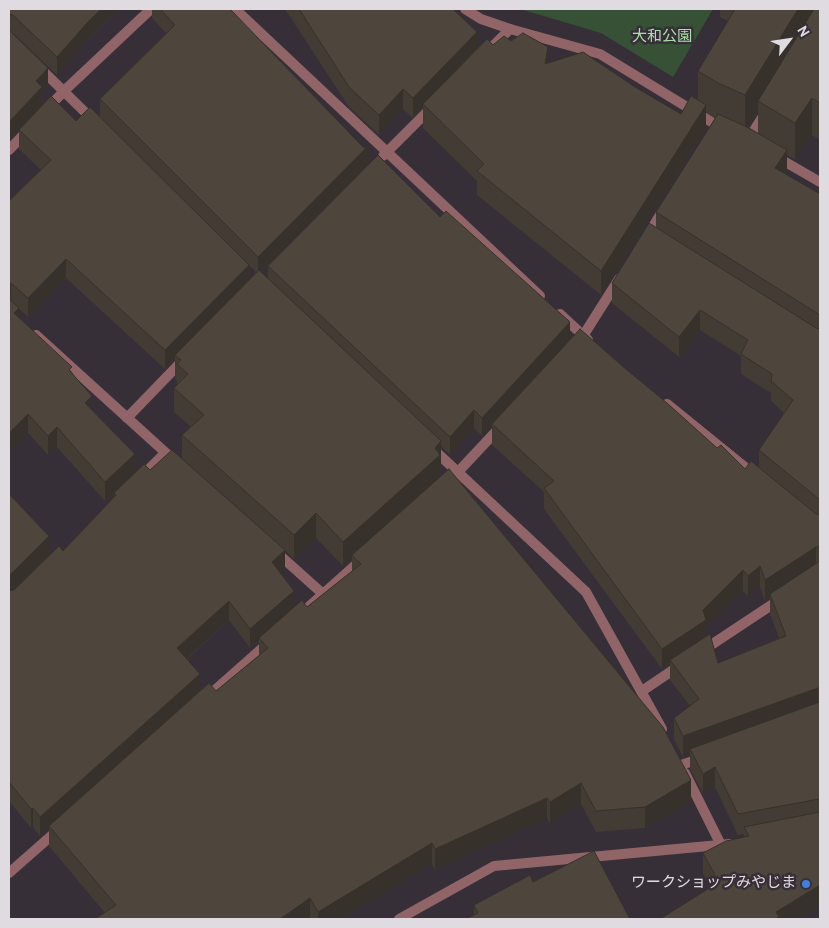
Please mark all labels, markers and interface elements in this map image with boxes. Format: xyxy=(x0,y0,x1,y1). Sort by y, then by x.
north arrow xyxy=(764,15,814,65)
text: N xyxy=(792,23,812,41)
park label: 大和公園 xyxy=(632,29,692,47)
place label: ワークショップみやじま xyxy=(631,875,796,893)
marker: ワークショップみやじま xyxy=(800,878,812,890)

